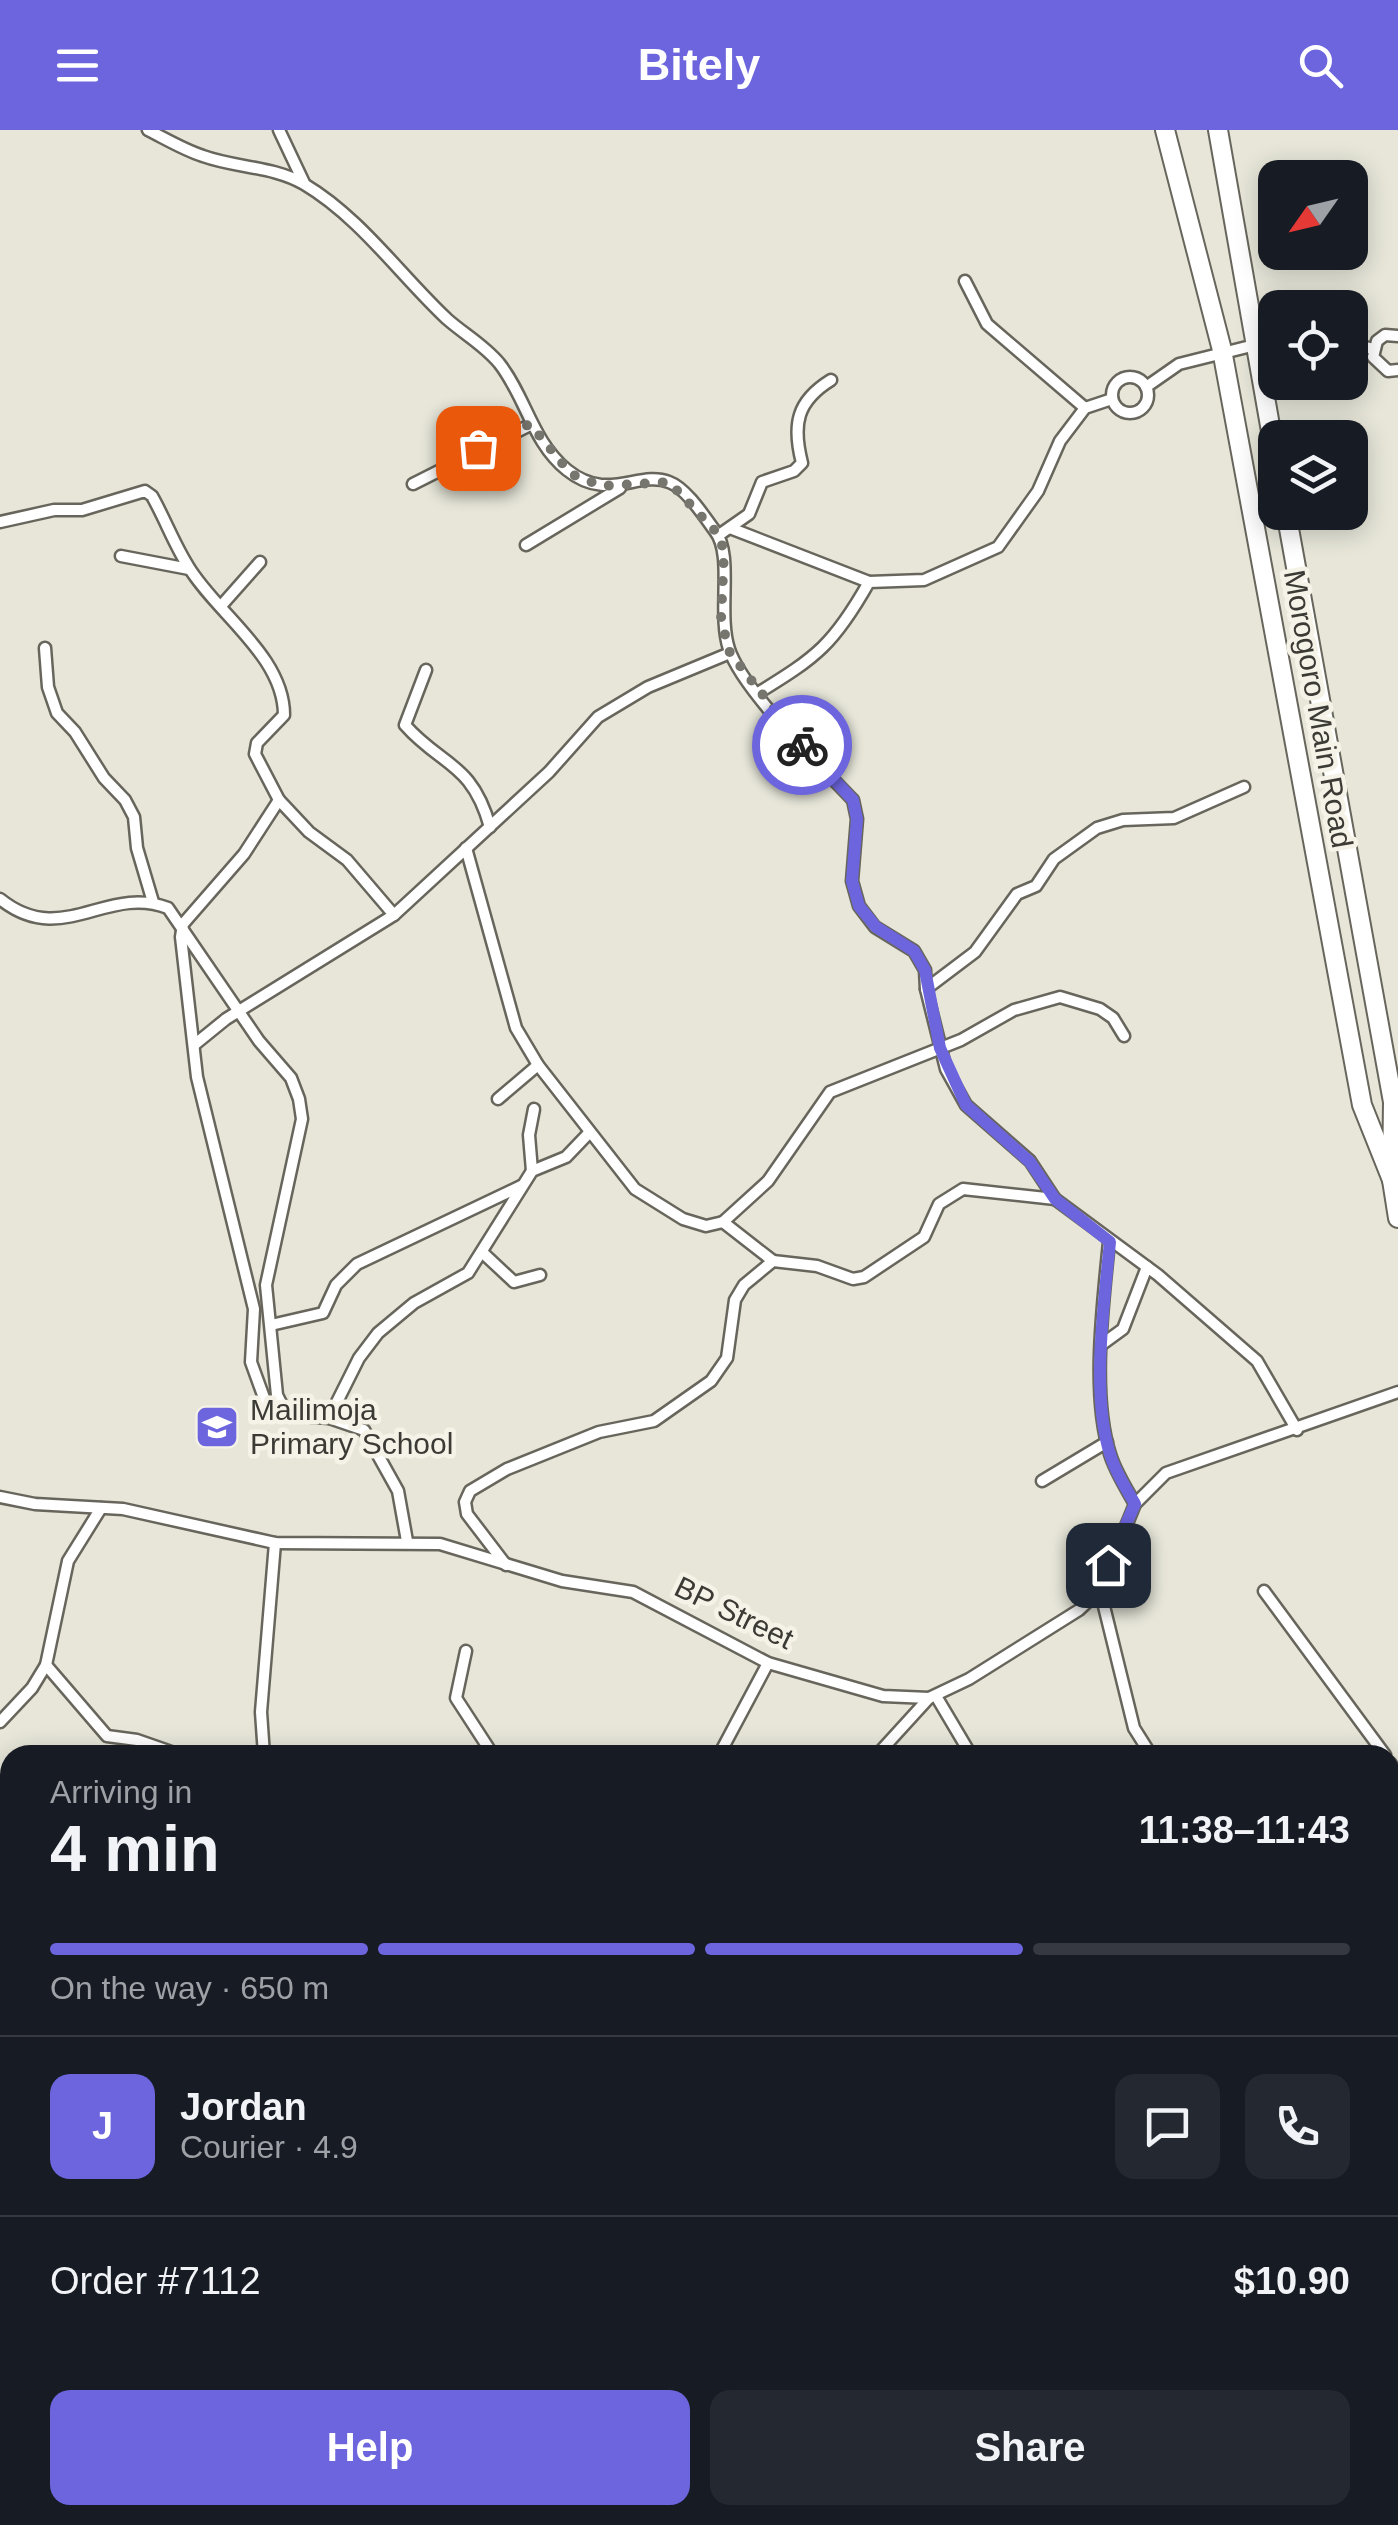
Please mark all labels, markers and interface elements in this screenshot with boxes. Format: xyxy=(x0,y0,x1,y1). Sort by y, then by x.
icon: menu xyxy=(50,38,105,93)
icon: search xyxy=(1293,38,1348,93)
text: Bitely xyxy=(638,39,760,90)
north arrow xyxy=(1258,160,1368,270)
map controls xyxy=(1258,160,1368,530)
button: locate xyxy=(1258,290,1368,400)
pin xyxy=(436,406,521,491)
button: layers xyxy=(1258,420,1368,530)
icon: bag xyxy=(451,421,506,476)
street label: Morogoro Main Road xyxy=(1278,567,1359,851)
courier xyxy=(752,695,852,795)
icon: bike xyxy=(775,718,830,773)
place label: Mailimoja Primary School xyxy=(250,1393,453,1460)
school or university icon: Mailimoja Primary School xyxy=(194,1404,240,1450)
pin xyxy=(1066,1523,1151,1608)
icon: home xyxy=(1081,1538,1136,1593)
street label: BP Street xyxy=(670,1570,800,1656)
text: Arriving in xyxy=(50,1774,192,1810)
text: 11:38–11:43 xyxy=(1139,1809,1350,1851)
text: 4 min xyxy=(50,1812,220,1885)
text: On the way · 650 m xyxy=(50,1970,329,2006)
button: chat xyxy=(1115,2074,1220,2179)
button: phone xyxy=(1245,2074,1350,2179)
text: Jordan xyxy=(180,2086,307,2128)
text: J xyxy=(92,2105,113,2147)
text: Courier · 4.9 xyxy=(180,2129,358,2165)
text: Order #7112 xyxy=(50,2260,261,2302)
text: $10.90 xyxy=(1234,2260,1350,2302)
button: Help xyxy=(50,2390,690,2505)
button: Share xyxy=(710,2390,1350,2505)

